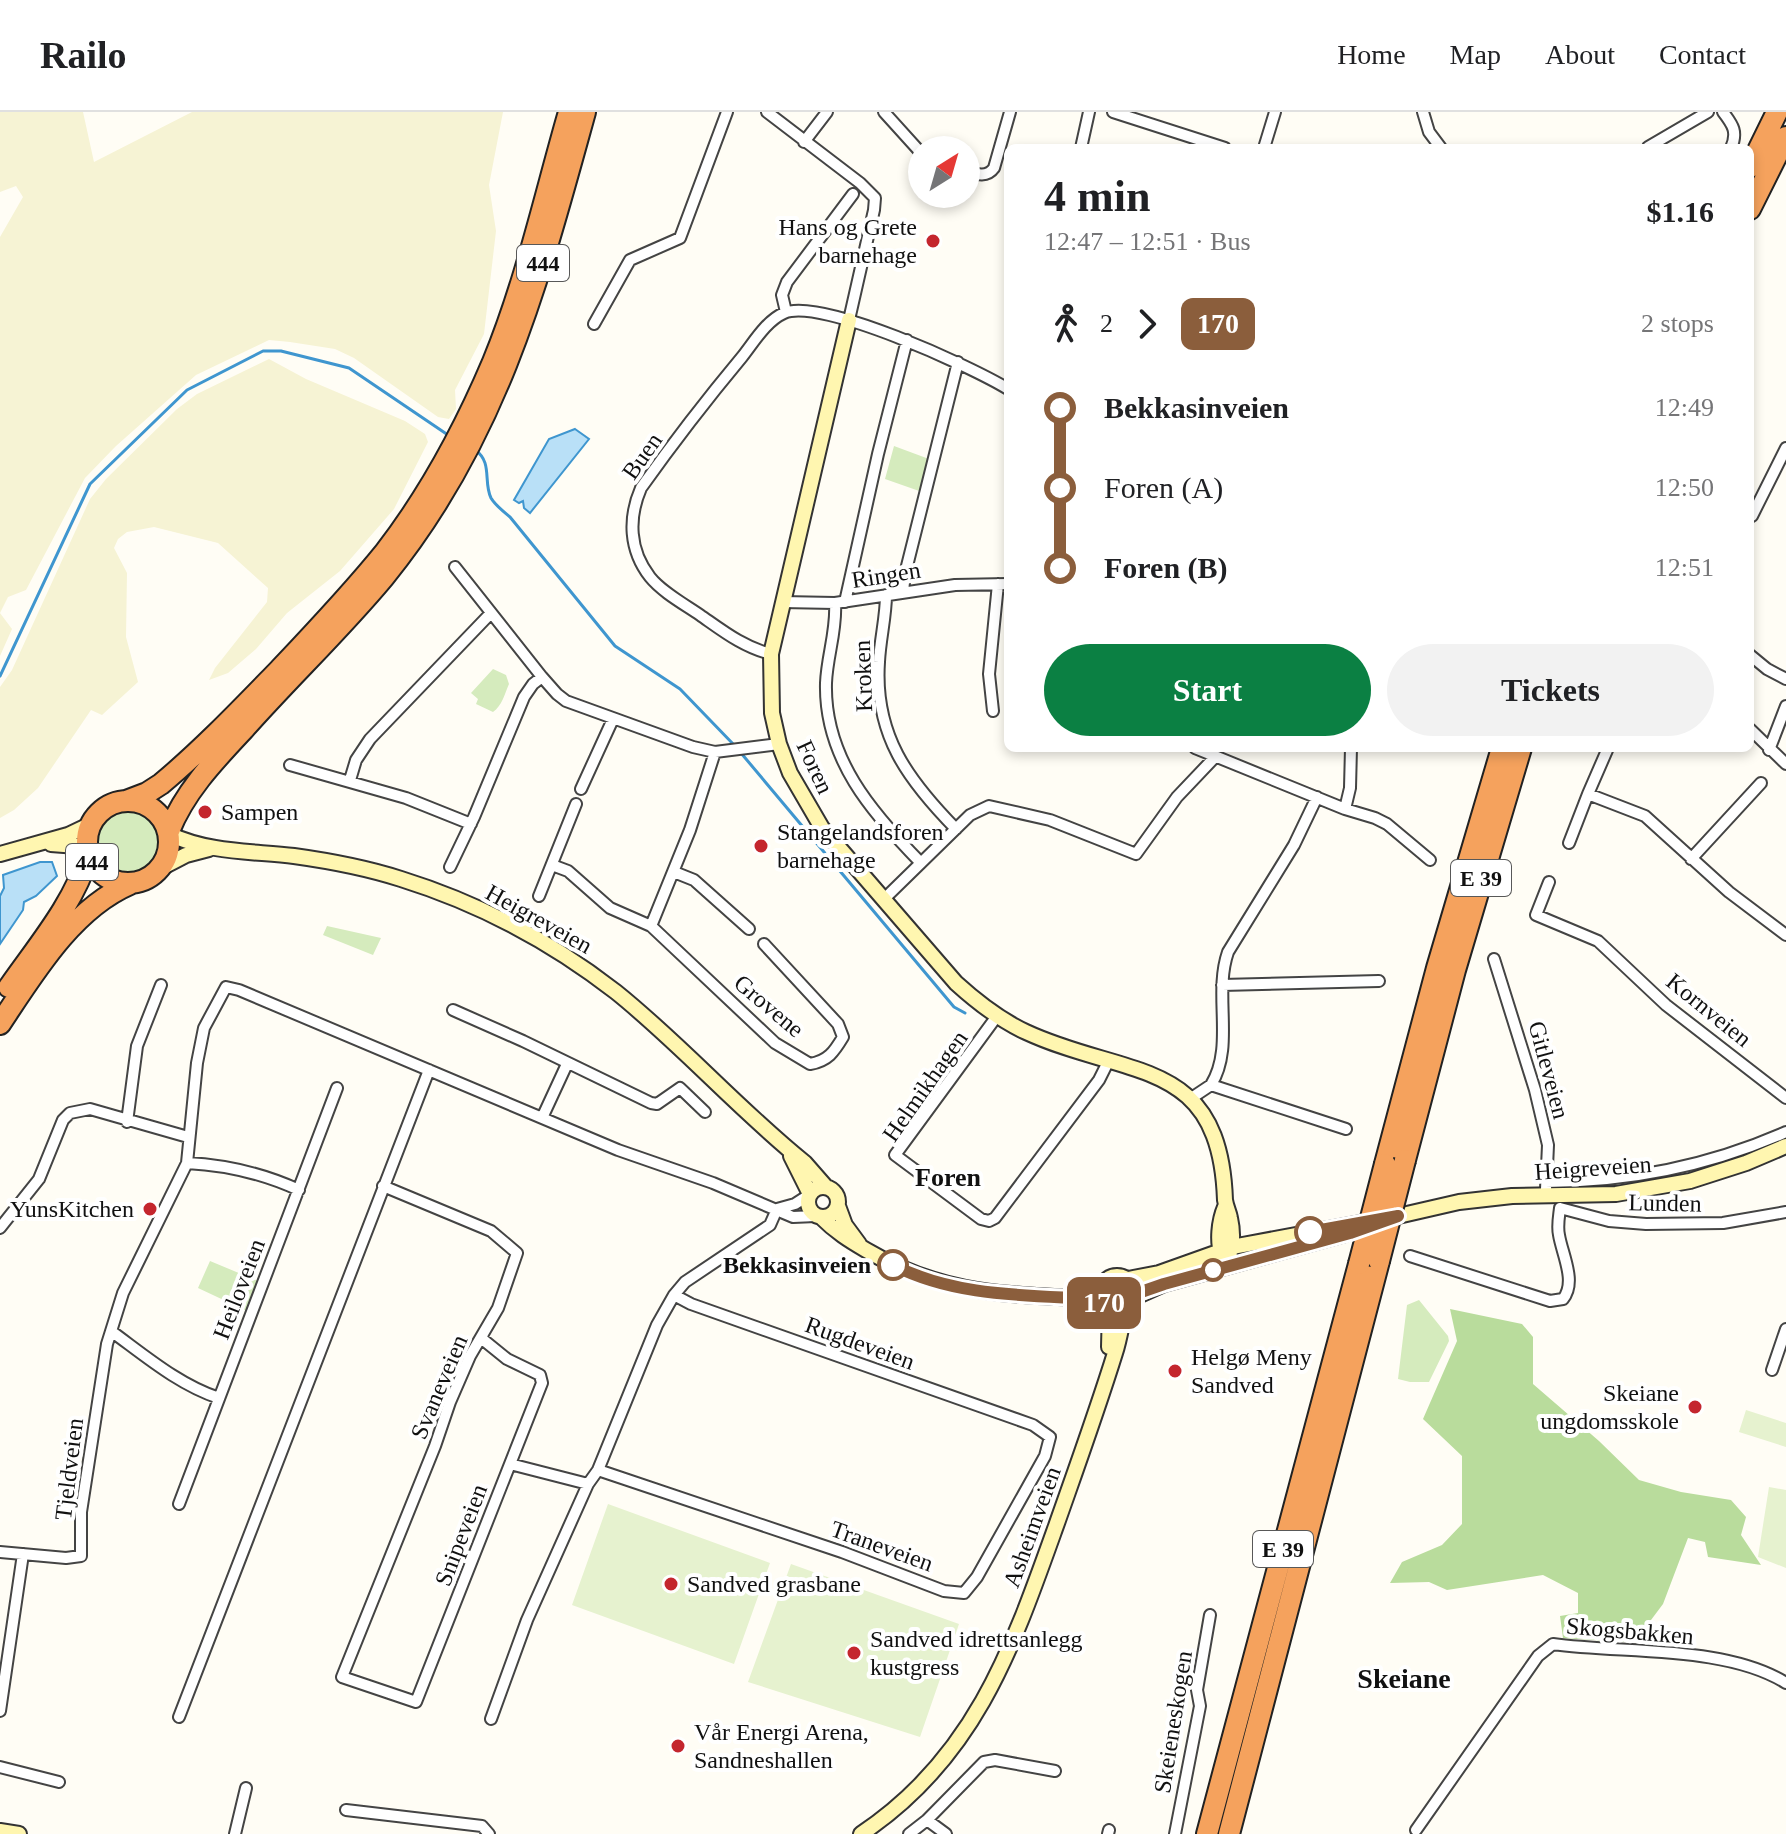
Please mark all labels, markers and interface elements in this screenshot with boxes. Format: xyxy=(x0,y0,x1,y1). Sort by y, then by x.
text: Railo xyxy=(40,34,127,76)
text: Home xyxy=(1337,39,1406,70)
text: Map xyxy=(1450,39,1501,70)
text: About xyxy=(1545,39,1615,70)
text: Contact xyxy=(1659,39,1746,70)
north arrow xyxy=(908,136,980,208)
map controls xyxy=(908,136,980,208)
text: 4 min xyxy=(1044,172,1150,221)
text: $1.16 xyxy=(1647,195,1714,228)
place label: Hans og Grete barnehage xyxy=(778,214,917,268)
text: 12:47 – 12:51 · Bus xyxy=(1044,227,1251,256)
marker: Hans og Grete barnehage xyxy=(924,232,942,250)
road number: 444 xyxy=(517,245,569,281)
icon: walk xyxy=(1044,302,1088,346)
icon: forward xyxy=(1125,302,1169,346)
text: 170 xyxy=(1197,308,1239,339)
text: 2 xyxy=(1100,309,1113,338)
text: 2 stops xyxy=(1641,309,1714,338)
text: Bekkasinveien xyxy=(1104,391,1289,424)
text: 12:49 xyxy=(1655,393,1714,422)
street label: Buen xyxy=(617,428,667,484)
text: Foren (A) xyxy=(1104,471,1223,504)
text: 12:50 xyxy=(1655,473,1714,502)
text: Foren (B) xyxy=(1104,551,1228,584)
text: 12:51 xyxy=(1655,553,1714,582)
street label: Ringen xyxy=(850,557,922,593)
street label: Kroken xyxy=(849,640,877,712)
button: Start xyxy=(1044,644,1371,736)
button: Tickets xyxy=(1387,644,1714,736)
street label: Foren xyxy=(791,736,839,798)
place label: Sampen xyxy=(221,799,298,825)
marker: Sampen xyxy=(196,803,214,821)
place label: Stangelandsforen barnehage xyxy=(777,819,944,873)
marker: Stangelandsforen barnehage xyxy=(752,837,770,855)
road number: 444 xyxy=(66,844,118,880)
road number: E 39 xyxy=(1451,860,1511,896)
street label: Heigreveien xyxy=(481,879,597,959)
street label: Kornveien xyxy=(1661,968,1757,1052)
street label: Grovene xyxy=(729,969,809,1043)
street label: Gitleveien xyxy=(1524,1018,1574,1122)
street label: Helmikhagen xyxy=(877,1026,973,1146)
street label: Heigreveien xyxy=(1534,1151,1652,1185)
district label: Foren xyxy=(915,1163,982,1192)
street label: Lunden xyxy=(1628,1189,1702,1217)
place label: YunsKitchen xyxy=(10,1196,134,1222)
marker: YunsKitchen xyxy=(141,1200,159,1218)
unlabelled marker xyxy=(1295,1217,1325,1247)
street label: Heiloveien xyxy=(208,1235,270,1343)
marker: Bekkasinveien xyxy=(878,1250,908,1280)
place label: Bekkasinveien xyxy=(723,1252,871,1278)
unlabelled marker xyxy=(1202,1259,1224,1281)
line badge: 170 xyxy=(1058,1277,1150,1329)
text: 170 xyxy=(1083,1287,1125,1318)
street label: Rugdeveien xyxy=(802,1311,918,1375)
street label: Svaneveien xyxy=(405,1331,473,1443)
place label: Helgø Meny Sandved xyxy=(1191,1344,1312,1398)
marker: Helgø Meny Sandved xyxy=(1166,1362,1184,1380)
place label: Skeiane ungdomsskole xyxy=(1540,1380,1679,1434)
marker: Skeiane ungdomsskole xyxy=(1686,1398,1704,1416)
street label: Tjeldveien xyxy=(50,1416,88,1522)
street label: Asheimveien xyxy=(998,1463,1066,1591)
street label: Snipeveien xyxy=(430,1481,492,1589)
street label: Traneveien xyxy=(827,1515,937,1577)
road number: E 39 xyxy=(1253,1531,1313,1567)
place label: Sandved grasbane xyxy=(687,1571,861,1597)
marker: Sandved grasbane xyxy=(662,1575,680,1593)
street label: Skogsbakken xyxy=(1565,1612,1695,1650)
place label: Sandved idrettsanlegg kustgress xyxy=(870,1626,1083,1680)
marker: Sandved idrettsanlegg kustgress xyxy=(845,1644,863,1662)
street label: Skeieneskogen xyxy=(1149,1649,1197,1795)
district label: Skeiane xyxy=(1357,1663,1451,1694)
place label: Vår Energi Arena, Sandneshallen xyxy=(694,1719,869,1773)
marker: Vår Energi Arena, Sandneshallen xyxy=(669,1737,687,1755)

